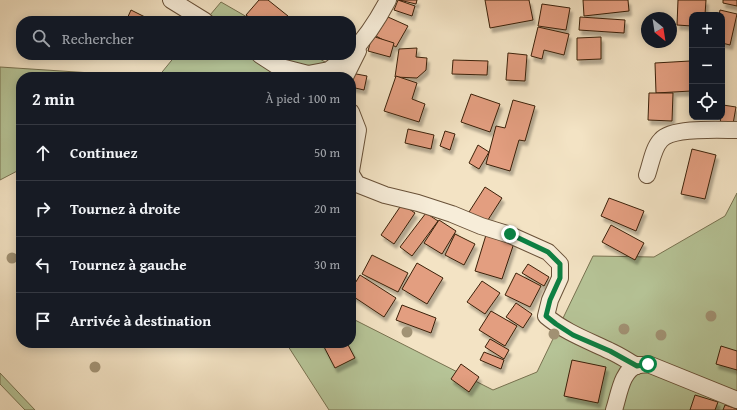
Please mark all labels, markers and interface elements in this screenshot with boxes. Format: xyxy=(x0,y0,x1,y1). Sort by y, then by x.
north arrow xyxy=(641,12,677,48)
map controls xyxy=(689,12,725,120)
button: + xyxy=(689,12,725,48)
search box xyxy=(16,16,356,60)
icon: search xyxy=(30,27,52,49)
text: Rechercher xyxy=(62,28,134,49)
button: − xyxy=(689,48,725,84)
button: locate xyxy=(689,84,725,120)
text: 2 min xyxy=(32,86,74,111)
text: À pied · 100 m xyxy=(265,89,340,108)
icon: ahead xyxy=(32,142,54,164)
text: Continuez xyxy=(70,142,138,163)
text: 50 m xyxy=(314,143,340,162)
icon: right xyxy=(32,198,54,220)
text: Tournez à droite xyxy=(70,198,180,219)
text: 20 m xyxy=(314,199,340,218)
route end xyxy=(501,225,519,243)
icon: left xyxy=(32,254,54,276)
text: Tournez à gauche xyxy=(70,254,187,275)
text: 30 m xyxy=(314,255,340,274)
icon: arrive xyxy=(32,310,54,332)
text: Arrivée à destination xyxy=(70,310,211,331)
route start xyxy=(639,355,657,373)

